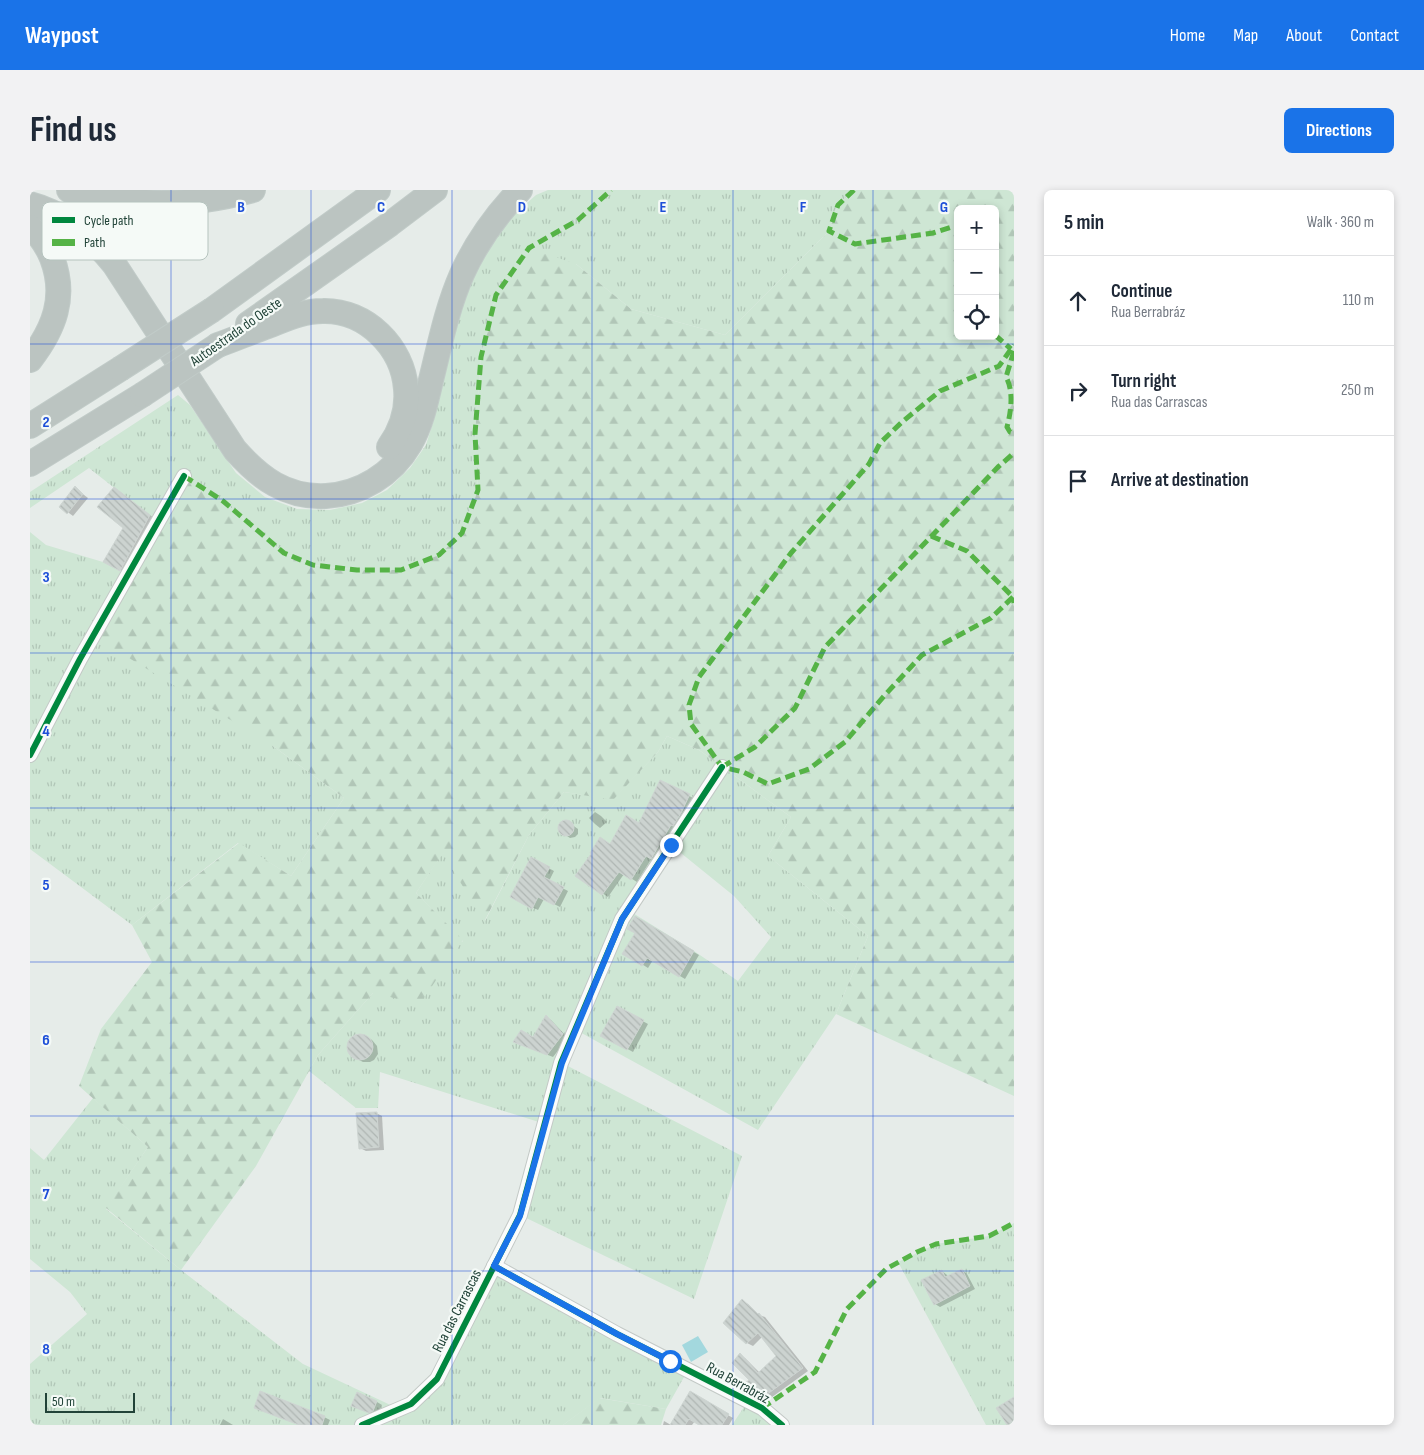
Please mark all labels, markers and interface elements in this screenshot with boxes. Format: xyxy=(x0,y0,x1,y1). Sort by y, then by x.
text: Waypost xyxy=(25,21,99,50)
text: Home xyxy=(1170,25,1205,46)
text: Map xyxy=(1233,25,1258,46)
text: About xyxy=(1286,25,1322,46)
text: Contact xyxy=(1350,25,1399,46)
button: Directions xyxy=(1284,108,1394,153)
text: Find us xyxy=(30,109,117,152)
text: B xyxy=(237,198,245,217)
text: C xyxy=(377,198,385,217)
text: D xyxy=(518,198,526,217)
text: E xyxy=(660,198,667,217)
text: F xyxy=(800,198,807,217)
text: G xyxy=(940,198,948,217)
legend xyxy=(42,202,208,260)
map controls xyxy=(954,205,999,340)
button: + xyxy=(954,205,999,250)
text: 5 min xyxy=(1064,210,1104,235)
text: Cycle path xyxy=(84,212,134,229)
text: Walk · 360 m xyxy=(1307,213,1374,232)
text: Path xyxy=(84,234,105,251)
button: − xyxy=(954,250,999,295)
text: Continue xyxy=(1111,280,1172,303)
icon: ahead xyxy=(1064,287,1092,315)
text: 110 m xyxy=(1343,291,1374,310)
street label: Autoestrada do Oeste xyxy=(186,293,286,371)
button: locate xyxy=(954,295,999,340)
text: Rua Berrabráz xyxy=(1111,303,1185,322)
text: Turn right xyxy=(1111,370,1176,393)
icon: right xyxy=(1064,377,1092,405)
text: 250 m xyxy=(1341,381,1374,400)
text: Rua das Carrascas xyxy=(1111,393,1207,412)
text: 2 xyxy=(42,413,50,432)
icon: arrive xyxy=(1064,467,1092,495)
text: Arrive at destination xyxy=(1111,469,1249,492)
text: 3 xyxy=(42,568,50,587)
text: 4 xyxy=(42,722,50,741)
route end xyxy=(660,834,683,857)
text: 5 xyxy=(42,876,50,895)
text: 6 xyxy=(42,1031,50,1050)
text: 7 xyxy=(43,1185,50,1204)
street label: Rua das Carrascas xyxy=(428,1266,486,1356)
text: 8 xyxy=(42,1340,50,1359)
route start xyxy=(659,1350,682,1373)
street label: Rua Berrabráz xyxy=(703,1358,774,1408)
scale bar xyxy=(45,1390,135,1413)
text: 50 m xyxy=(52,1393,75,1410)

